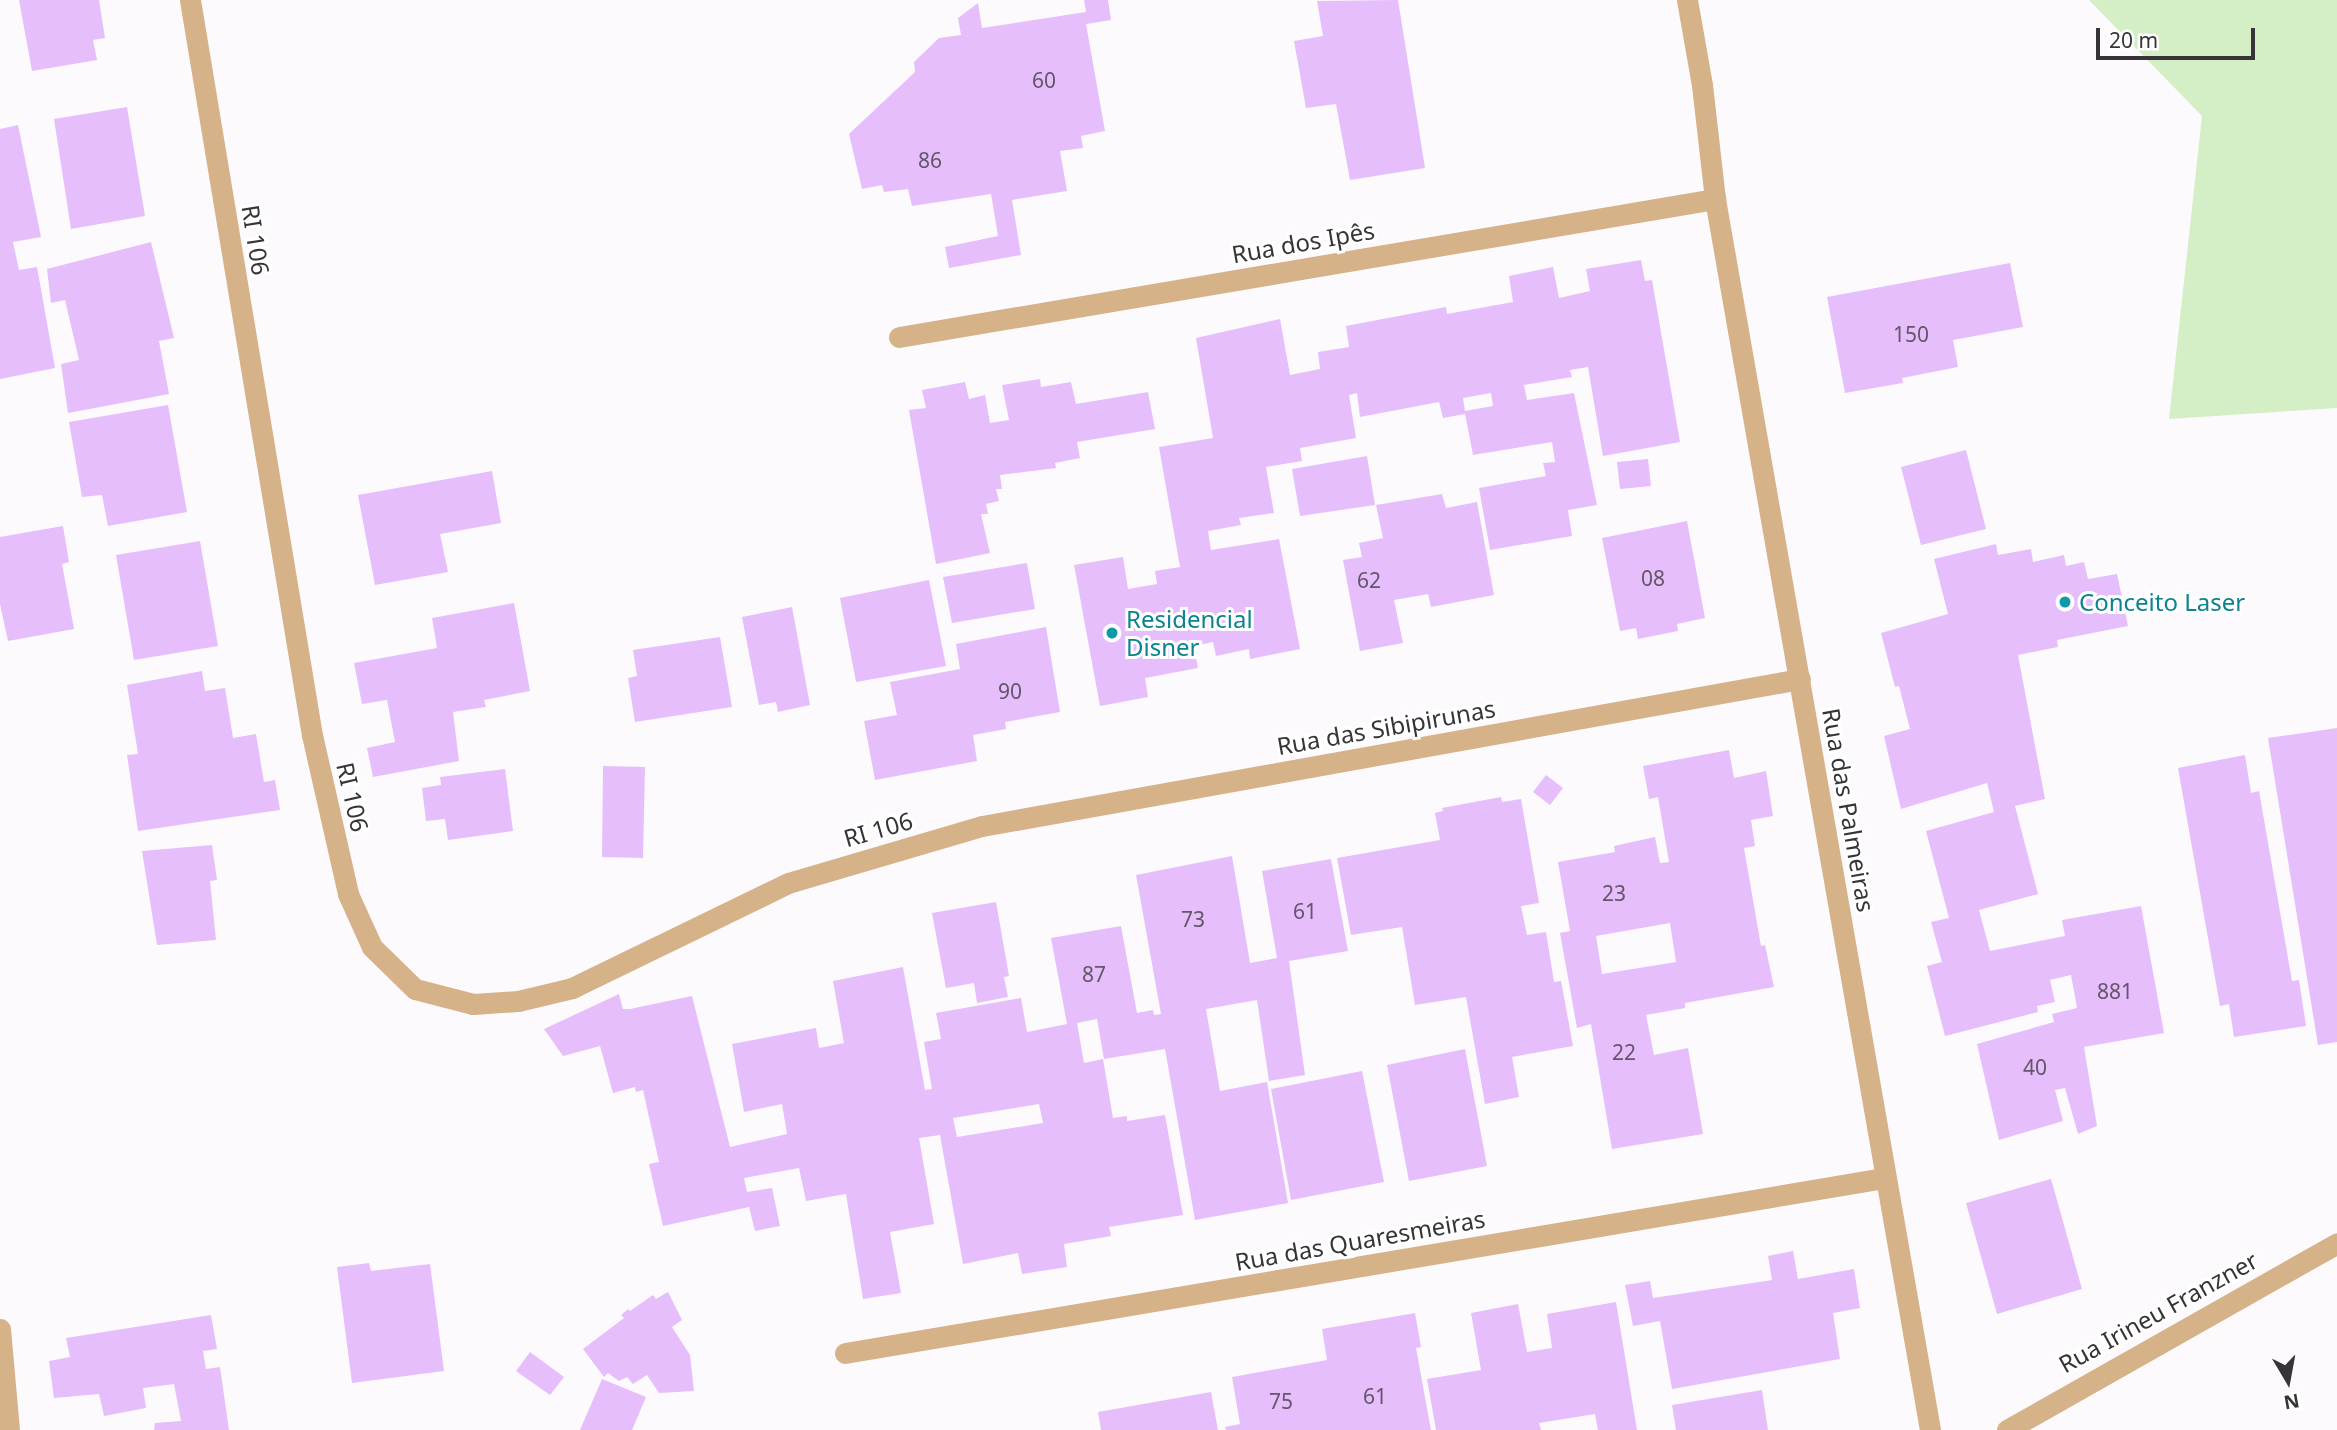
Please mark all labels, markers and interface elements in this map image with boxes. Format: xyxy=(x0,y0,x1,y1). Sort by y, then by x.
scale bar xyxy=(2099,14,2258,58)
text: 20 m xyxy=(2109,26,2158,54)
house number: 60 xyxy=(1032,67,1056,93)
house number: 86 xyxy=(918,147,942,173)
street label: RI 106 xyxy=(236,203,276,277)
street label: Rua dos Ipês xyxy=(1229,215,1377,269)
house number: 150 xyxy=(1893,321,1929,347)
house number: 08 xyxy=(1641,565,1665,591)
house number: 62 xyxy=(1357,567,1381,593)
place label: Conceito Laser xyxy=(2079,588,2245,616)
marker: Conceito Laser xyxy=(2057,594,2073,610)
place label: Residencial Disner xyxy=(1126,605,1253,661)
marker: Residencial Disner xyxy=(1104,625,1120,641)
house number: 90 xyxy=(998,678,1022,704)
street label: Rua das Sibipirunas xyxy=(1275,694,1497,760)
street label: Rua das Palmeiras xyxy=(1817,706,1881,914)
street label: RI 106 xyxy=(331,759,375,835)
street label: RI 106 xyxy=(840,805,916,853)
house number: 23 xyxy=(1602,880,1626,906)
house number: 61 xyxy=(1293,898,1317,924)
house number: 73 xyxy=(1181,906,1205,932)
house number: 87 xyxy=(1082,961,1106,987)
house number: 881 xyxy=(2097,978,2133,1004)
house number: 22 xyxy=(1612,1039,1636,1065)
house number: 40 xyxy=(2023,1054,2047,1080)
street label: Rua das Quaresmeiras xyxy=(1233,1204,1487,1276)
street label: Rua Irineu Franzner xyxy=(2054,1245,2262,1379)
north arrow xyxy=(2253,1346,2323,1416)
house number: 61 xyxy=(1363,1383,1387,1409)
house number: 75 xyxy=(1269,1388,1293,1414)
text: N xyxy=(2282,1388,2302,1416)

